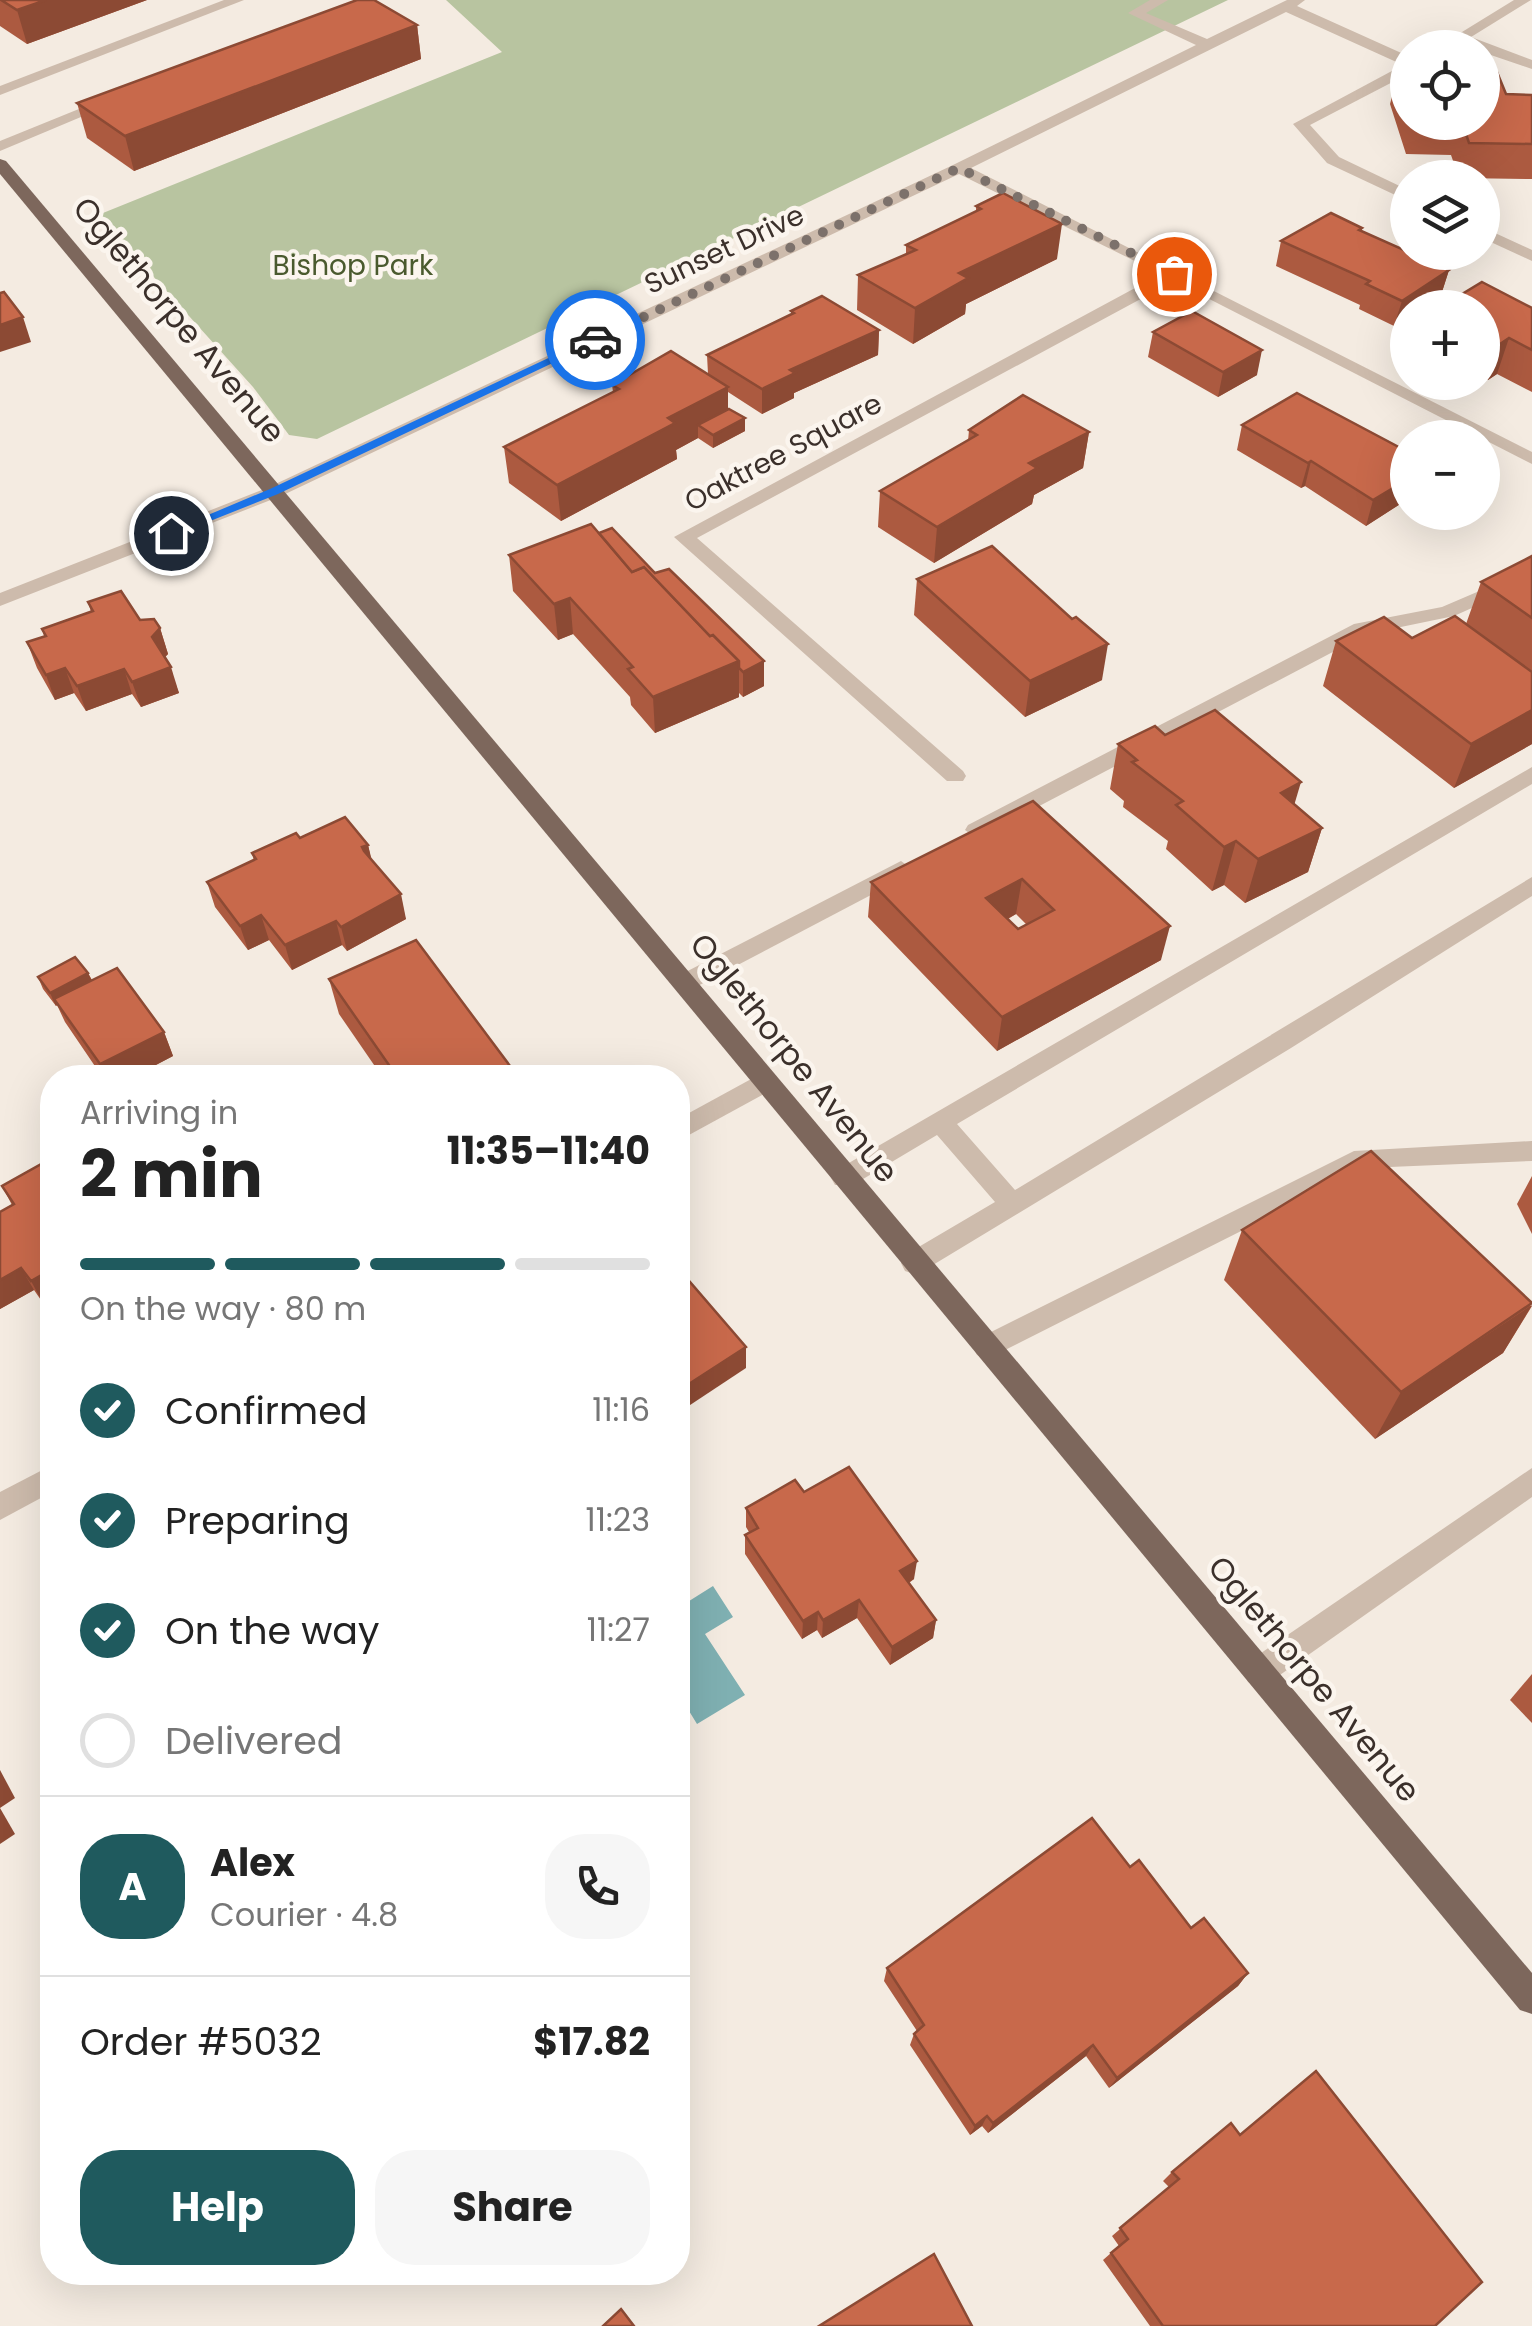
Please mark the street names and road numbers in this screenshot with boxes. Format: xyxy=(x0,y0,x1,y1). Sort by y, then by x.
street label: Oglethorpe Avenue xyxy=(63,187,296,453)
street label: Sunset Drive xyxy=(638,195,810,303)
street label: Oaktree Square xyxy=(678,384,889,521)
street label: Oglethorpe Avenue xyxy=(680,923,909,1192)
street label: Oglethorpe Avenue xyxy=(1198,1546,1431,1812)

